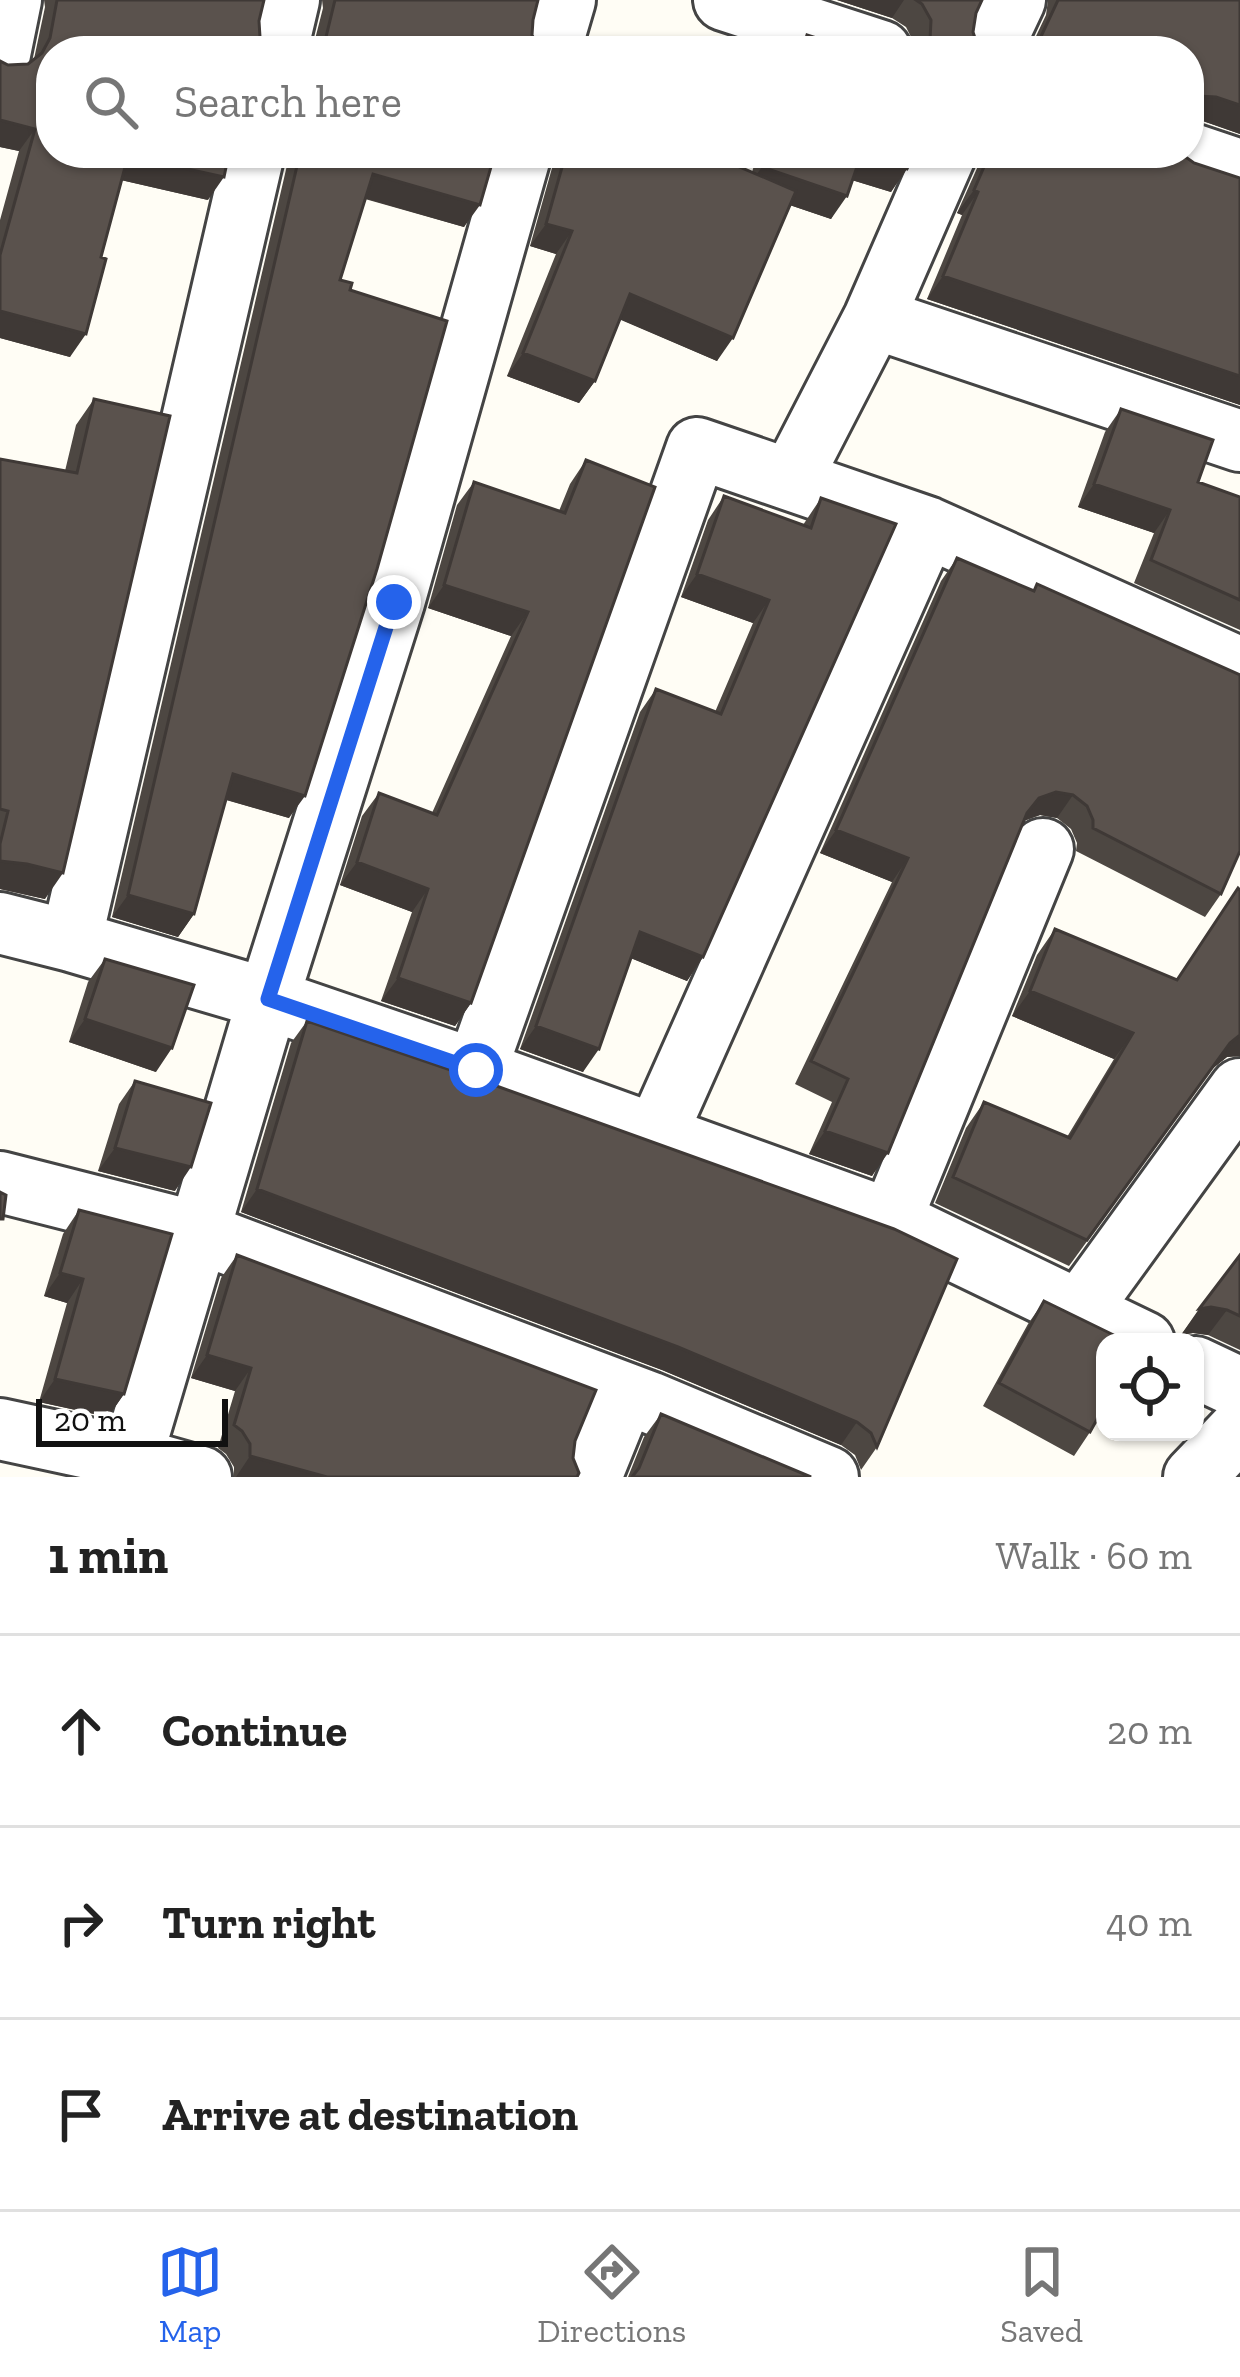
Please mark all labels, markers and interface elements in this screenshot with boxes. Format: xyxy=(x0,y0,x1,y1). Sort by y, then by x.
search box xyxy=(36,36,1204,168)
icon: search xyxy=(78,69,144,135)
text: Search here xyxy=(174,75,402,129)
route end xyxy=(367,575,421,629)
route start xyxy=(449,1043,503,1097)
map controls xyxy=(1096,1333,1204,1441)
button: locate xyxy=(1096,1333,1204,1441)
scale bar xyxy=(36,1393,228,1446)
text: 20 m xyxy=(54,1400,126,1439)
text: 1 min xyxy=(48,1525,168,1586)
text: Walk · 60 m xyxy=(996,1532,1192,1579)
icon: ahead xyxy=(48,1698,114,1764)
text: Continue xyxy=(162,1704,347,1758)
text: 20 m xyxy=(1107,1707,1192,1754)
icon: right xyxy=(48,1890,114,1956)
text: Turn right xyxy=(162,1896,375,1950)
text: 40 m xyxy=(1106,1899,1192,1946)
icon: arrive xyxy=(48,2082,114,2148)
text: Arrive at destination xyxy=(162,2088,578,2142)
tab: Map xyxy=(157,2239,223,2350)
tab: Directions xyxy=(537,2239,686,2350)
tab: Saved xyxy=(1000,2239,1083,2350)

